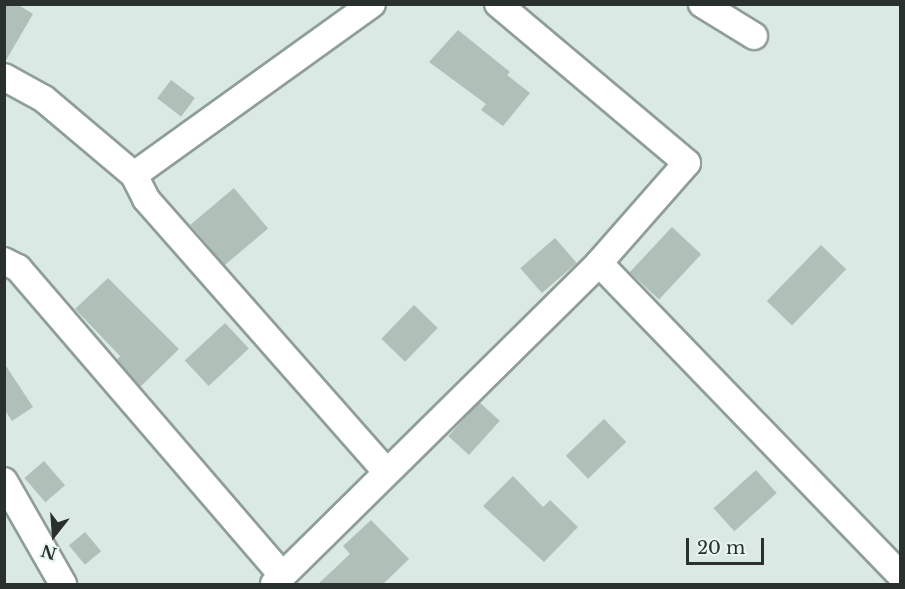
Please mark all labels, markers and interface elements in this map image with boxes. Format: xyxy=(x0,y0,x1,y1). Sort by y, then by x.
north arrow xyxy=(24,505,84,565)
scale bar xyxy=(689,526,767,564)
text: 20 m xyxy=(697,537,745,559)
text: N xyxy=(39,540,59,564)

